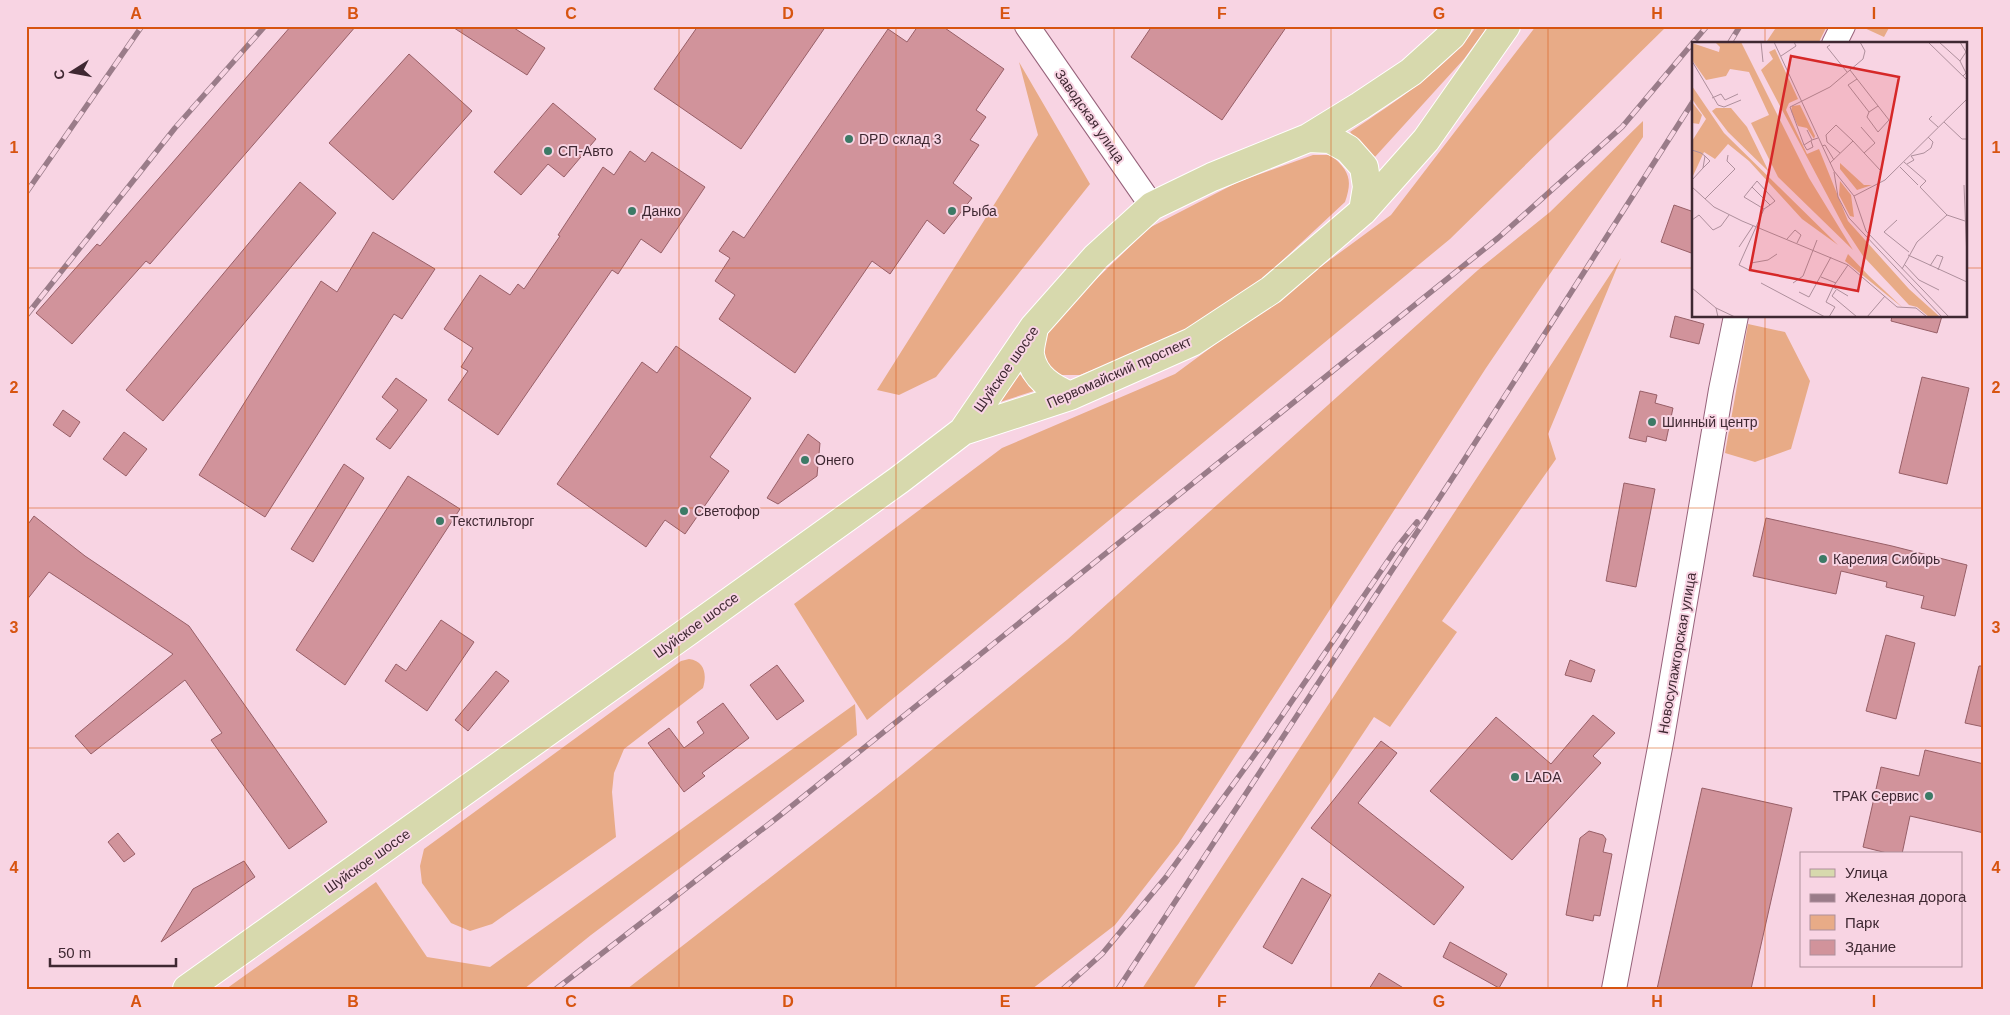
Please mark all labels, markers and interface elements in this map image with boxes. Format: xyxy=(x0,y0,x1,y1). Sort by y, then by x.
text: A xyxy=(130,5,142,22)
text: B xyxy=(347,5,359,22)
text: C xyxy=(565,5,577,22)
text: D xyxy=(782,5,794,22)
text: E xyxy=(1000,5,1011,22)
text: F xyxy=(1217,5,1227,22)
text: G xyxy=(1433,5,1445,22)
text: H xyxy=(1651,5,1663,22)
text: I xyxy=(1872,5,1876,22)
inset map xyxy=(1692,42,1968,318)
north arrow xyxy=(48,48,98,98)
street label: Заводская улица xyxy=(1052,66,1128,166)
text: С xyxy=(50,68,68,81)
place label: DPD склад 3 xyxy=(859,131,942,147)
marker: DPD склад 3 xyxy=(843,133,855,145)
text: 1 xyxy=(10,139,19,156)
text: 1 xyxy=(1992,139,2001,156)
place label: СП-Авто xyxy=(558,143,614,159)
marker: СП-Авто xyxy=(542,145,554,157)
place label: Данко xyxy=(642,203,681,219)
place label: Рыба xyxy=(962,203,997,219)
marker: Данко xyxy=(626,205,638,217)
marker: Рыба xyxy=(946,205,958,217)
street label: Шуйское шоссе xyxy=(970,323,1042,415)
street label: Первомайский проспект xyxy=(1044,333,1194,411)
text: 2 xyxy=(10,379,19,396)
text: 2 xyxy=(1992,379,2001,396)
place label: Шинный центр xyxy=(1662,414,1758,430)
marker: Шинный центр xyxy=(1646,416,1658,428)
place label: Онего xyxy=(815,452,854,468)
marker: Онего xyxy=(799,454,811,466)
place label: Светофор xyxy=(694,503,760,519)
marker: Светофор xyxy=(678,505,690,517)
place label: Текстильторг xyxy=(450,513,534,529)
marker: Текстильторг xyxy=(434,515,446,527)
place label: Карелия Сибирь xyxy=(1833,551,1940,567)
marker: Карелия Сибирь xyxy=(1817,553,1829,565)
street label: Новосулажгорская улица xyxy=(1655,571,1699,735)
street label: Шуйское шоссе xyxy=(650,589,742,661)
text: 3 xyxy=(10,619,19,636)
text: 3 xyxy=(1992,619,2001,636)
place label: LADA xyxy=(1525,769,1562,785)
marker: LADA xyxy=(1509,771,1521,783)
place label: ТРАК Сервис xyxy=(1833,788,1919,804)
marker: ТРАК Сервис xyxy=(1923,790,1935,802)
street label: Шуйское шоссе xyxy=(321,825,413,897)
legend xyxy=(1800,852,1962,968)
text: 4 xyxy=(10,859,19,876)
text: 4 xyxy=(1992,859,2001,876)
text: Улица xyxy=(1845,864,1888,881)
text: Железная дорога xyxy=(1845,888,1967,905)
text: Парк xyxy=(1845,914,1879,931)
scale bar xyxy=(50,935,176,967)
text: Здание xyxy=(1845,938,1896,955)
text: 50 m xyxy=(58,944,91,961)
text: A xyxy=(130,993,142,1010)
text: B xyxy=(347,993,359,1010)
text: C xyxy=(565,993,577,1010)
text: D xyxy=(782,993,794,1010)
text: E xyxy=(1000,993,1011,1010)
text: F xyxy=(1217,993,1227,1010)
text: G xyxy=(1433,993,1445,1010)
text: H xyxy=(1651,993,1663,1010)
text: I xyxy=(1872,993,1876,1010)

